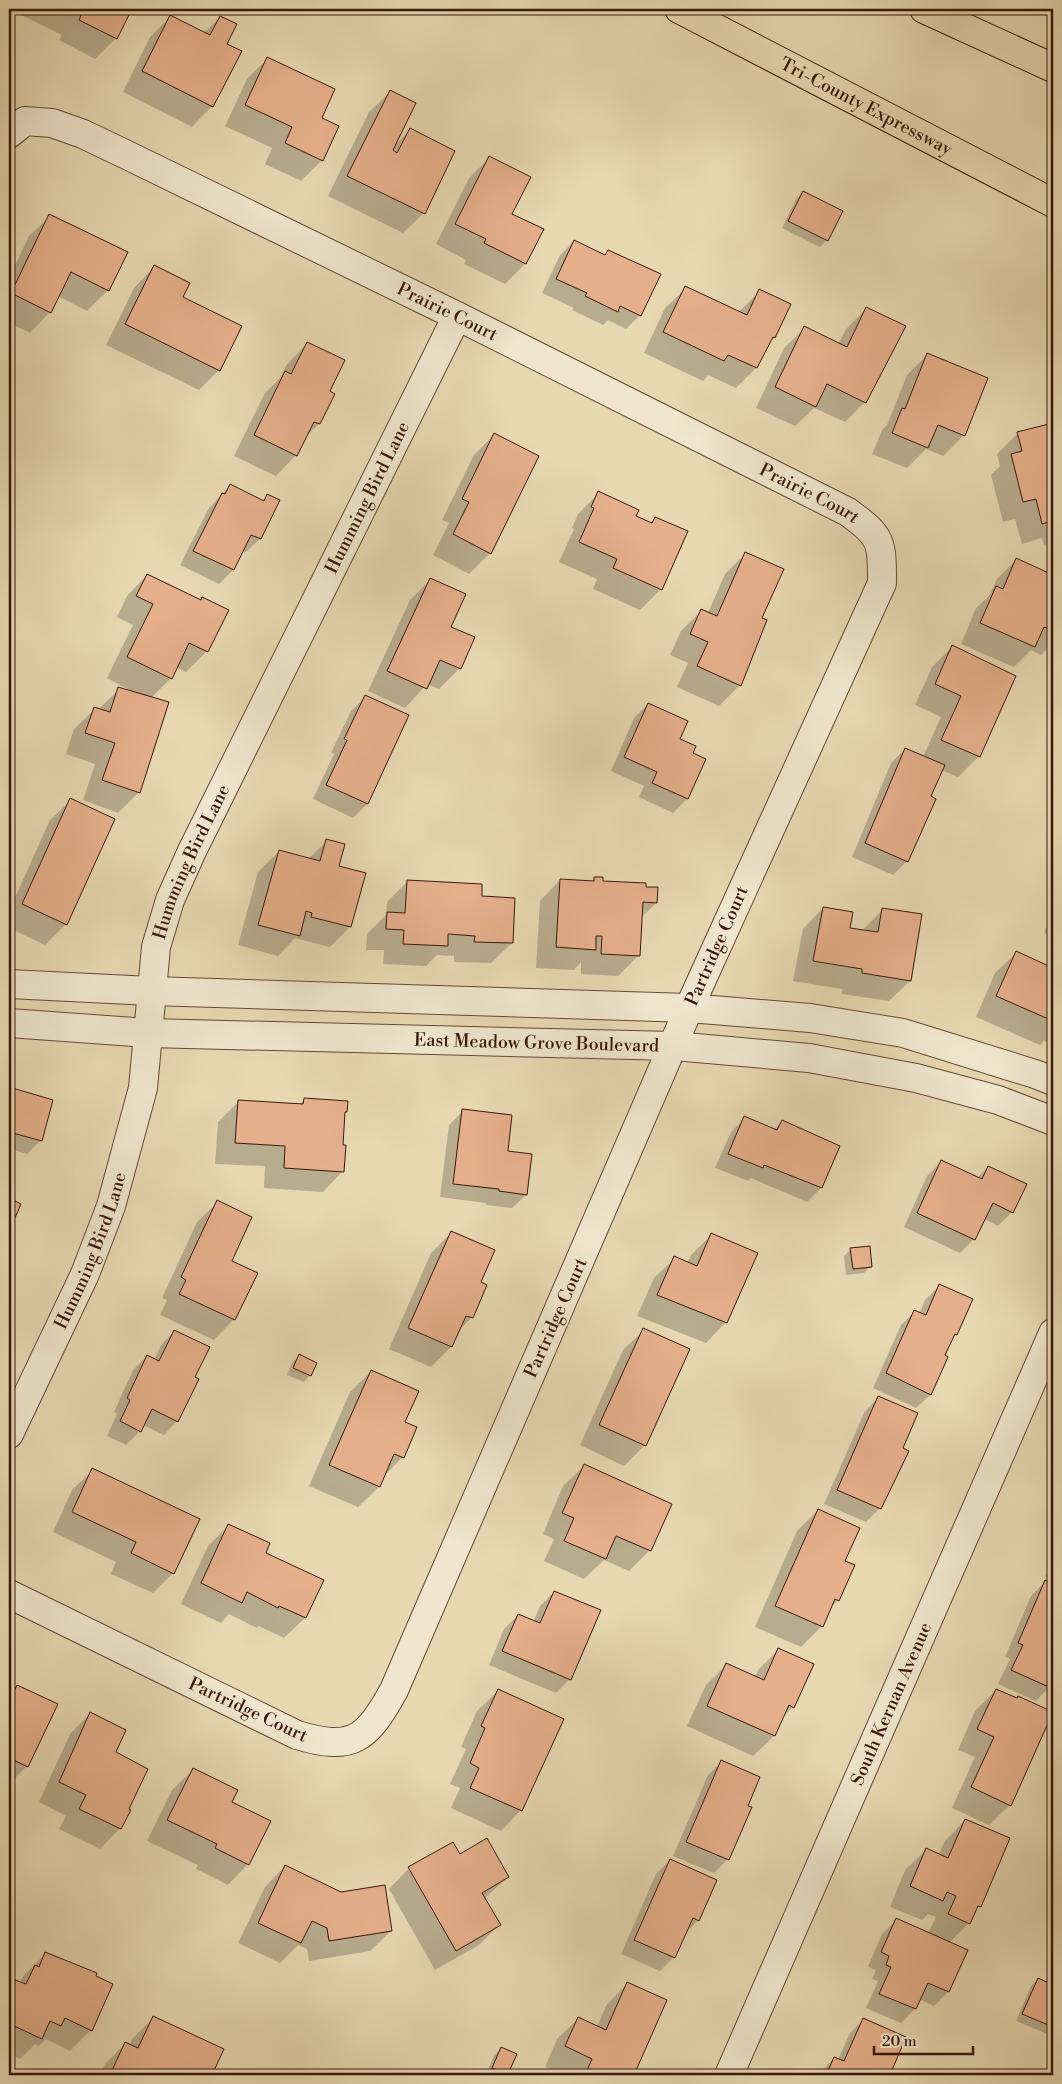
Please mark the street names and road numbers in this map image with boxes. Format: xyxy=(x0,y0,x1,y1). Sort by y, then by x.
street label: Tri-County Expressway xyxy=(776,52,957,160)
street label: Prairie Court xyxy=(393,277,502,346)
street label: Humming Bird Lane xyxy=(320,418,414,577)
street label: Prairie Court xyxy=(756,458,865,529)
street label: Humming Bird Lane xyxy=(147,781,235,942)
street label: Partridge Court xyxy=(680,882,754,1009)
street label: East Meadow Grove Boulevard xyxy=(414,1028,660,1057)
street label: Humming Bird Lane xyxy=(49,1170,131,1333)
street label: Partridge Court xyxy=(519,1254,593,1381)
street label: South Kernan Avenue xyxy=(845,1619,937,1789)
street label: Partridge Court xyxy=(185,1672,312,1748)

